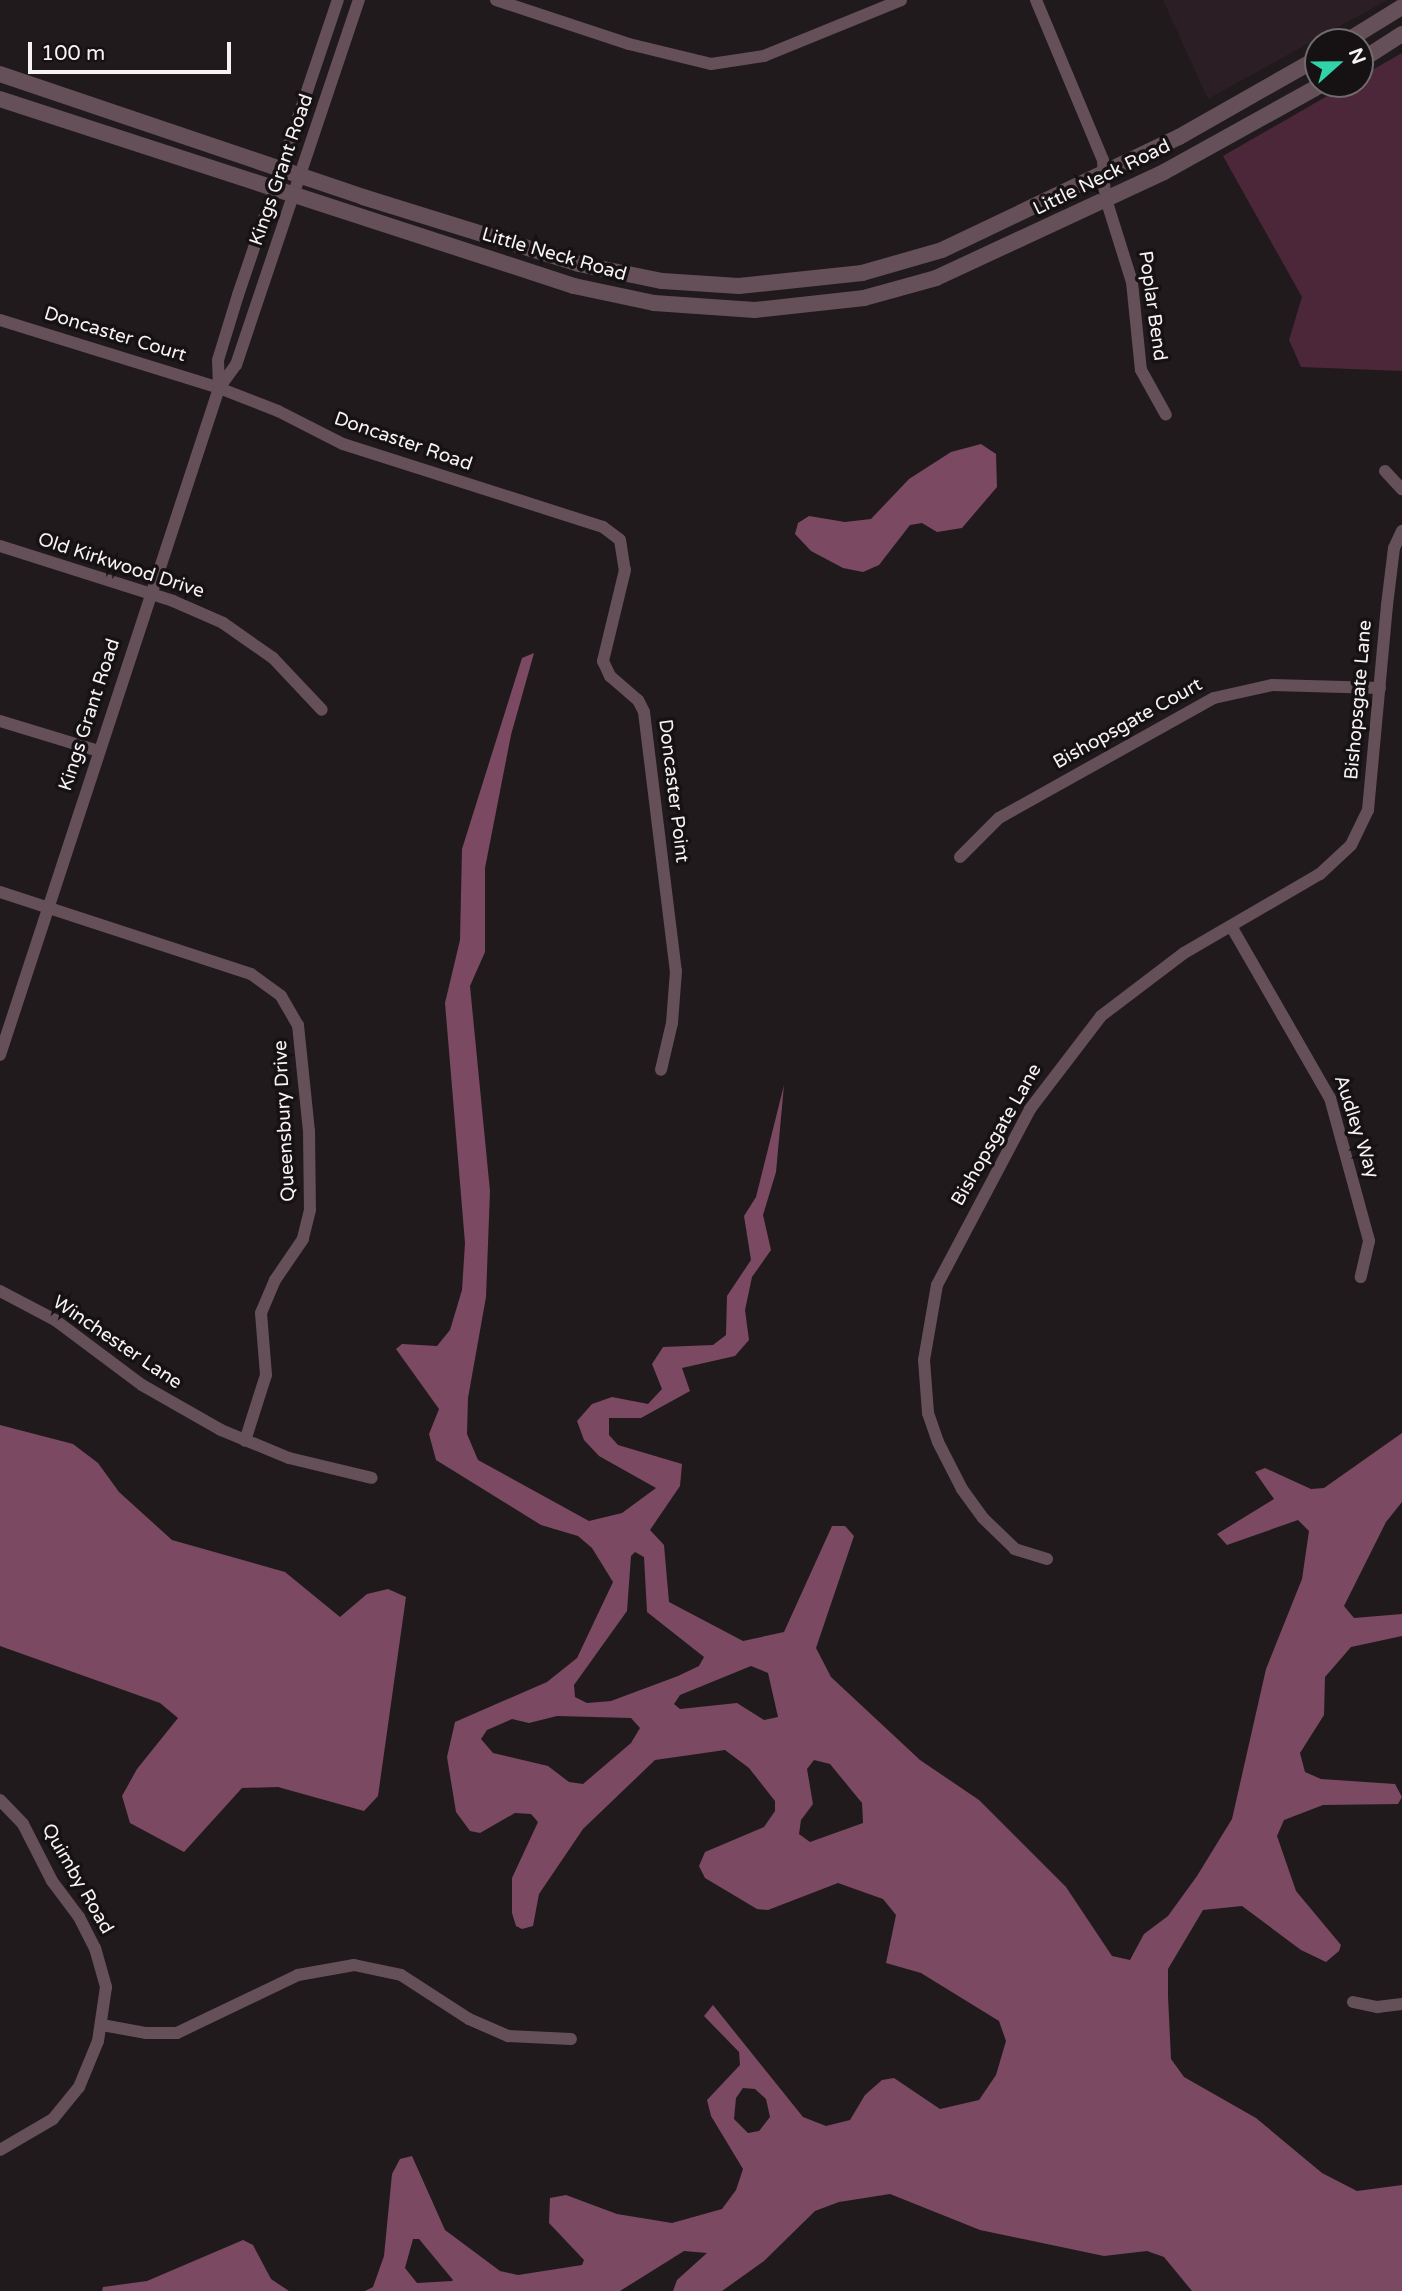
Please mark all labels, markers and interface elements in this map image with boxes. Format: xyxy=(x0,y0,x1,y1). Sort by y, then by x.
scale bar xyxy=(32,28,234,72)
north arrow xyxy=(1304,28,1374,98)
text: 100 m xyxy=(41,41,105,66)
text: N xyxy=(1344,45,1370,67)
street label: Kings Grant Road xyxy=(245,91,319,249)
street label: Little Neck Road xyxy=(1030,135,1174,221)
street label: Little Neck Road xyxy=(479,223,629,287)
street label: Poplar Bend xyxy=(1133,249,1171,363)
street label: Doncaster Court xyxy=(41,303,189,367)
street label: Doncaster Road xyxy=(331,408,475,476)
street label: Old Kirkwood Drive xyxy=(35,528,207,604)
street label: Bishopsgate Lane xyxy=(1341,619,1377,781)
street label: Kings Grant Road xyxy=(55,636,125,794)
street label: Bishopsgate Court xyxy=(1049,674,1207,774)
street label: Doncaster Point xyxy=(653,718,693,864)
street label: Queensbury Drive xyxy=(269,1040,301,1202)
street label: Bishopsgate Lane xyxy=(947,1060,1047,1210)
street label: Audley Way xyxy=(1329,1073,1383,1181)
street label: Winchester Lane xyxy=(48,1291,186,1395)
street label: Quimby Road xyxy=(36,1820,118,1938)

